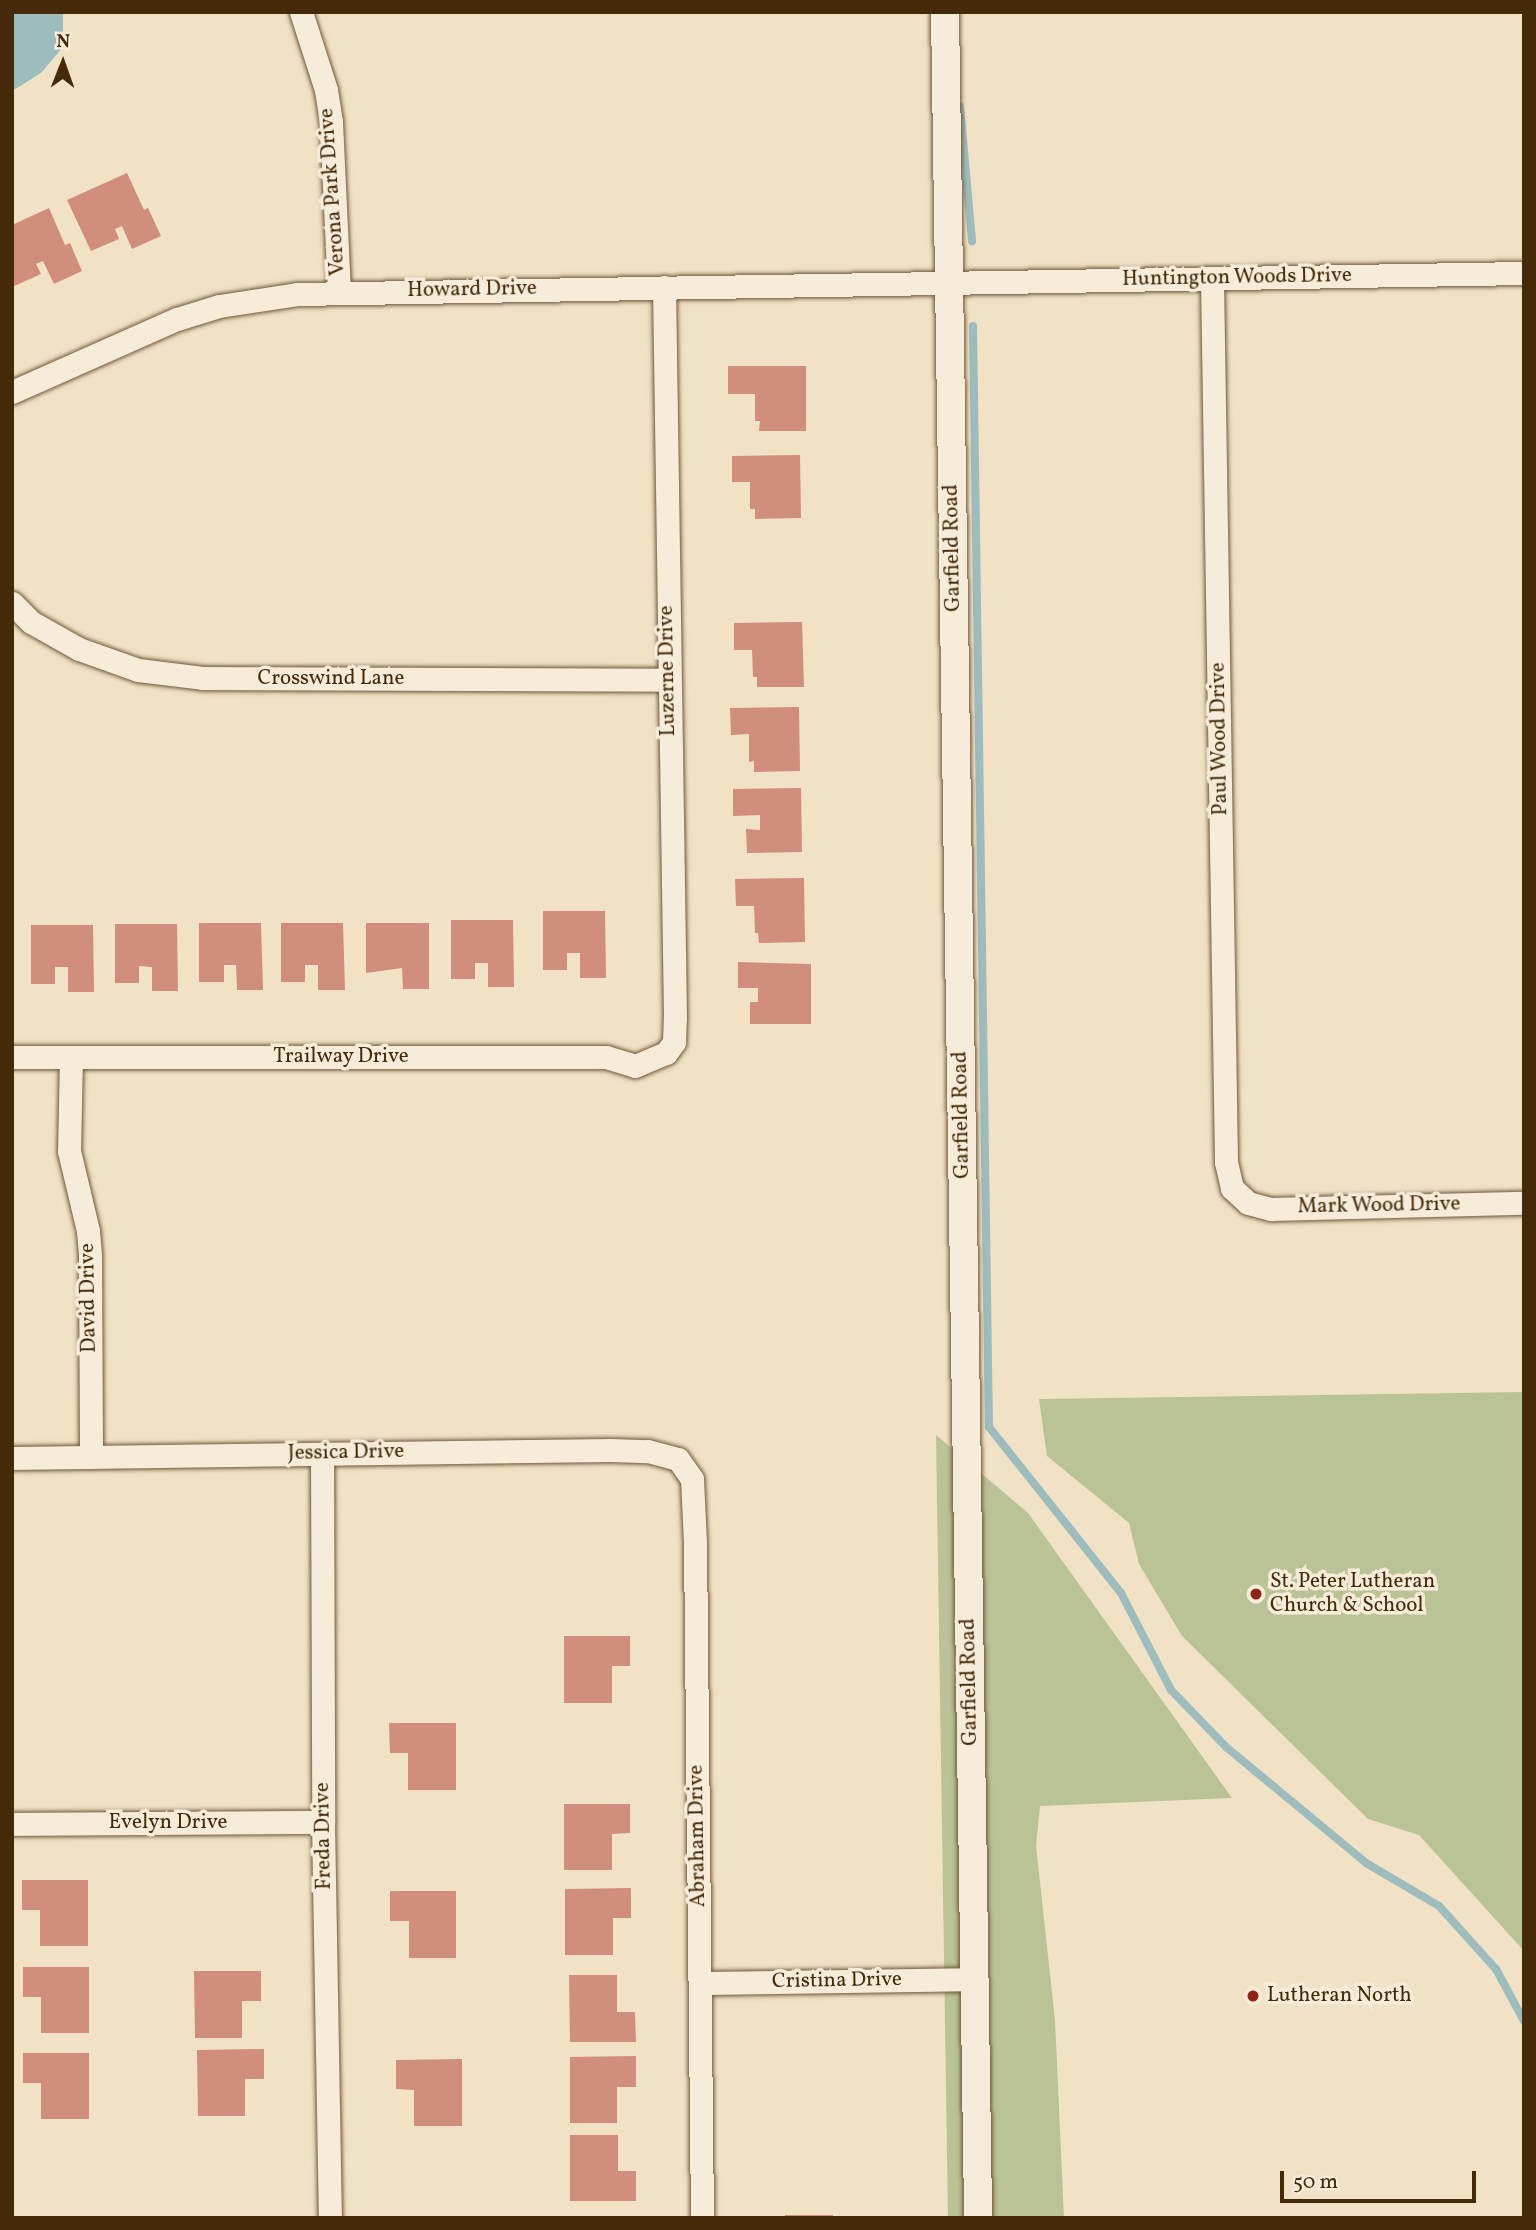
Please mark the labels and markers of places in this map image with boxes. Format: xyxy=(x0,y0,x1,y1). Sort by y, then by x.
place label: St. Peter Lutheran Church & School xyxy=(1270,1569,1435,1619)
marker: St. Peter Lutheran Church & School xyxy=(1248,1586,1264,1602)
place label: Lutheran North xyxy=(1267,1983,1412,2009)
marker: Lutheran North xyxy=(1245,1988,1261,2004)

